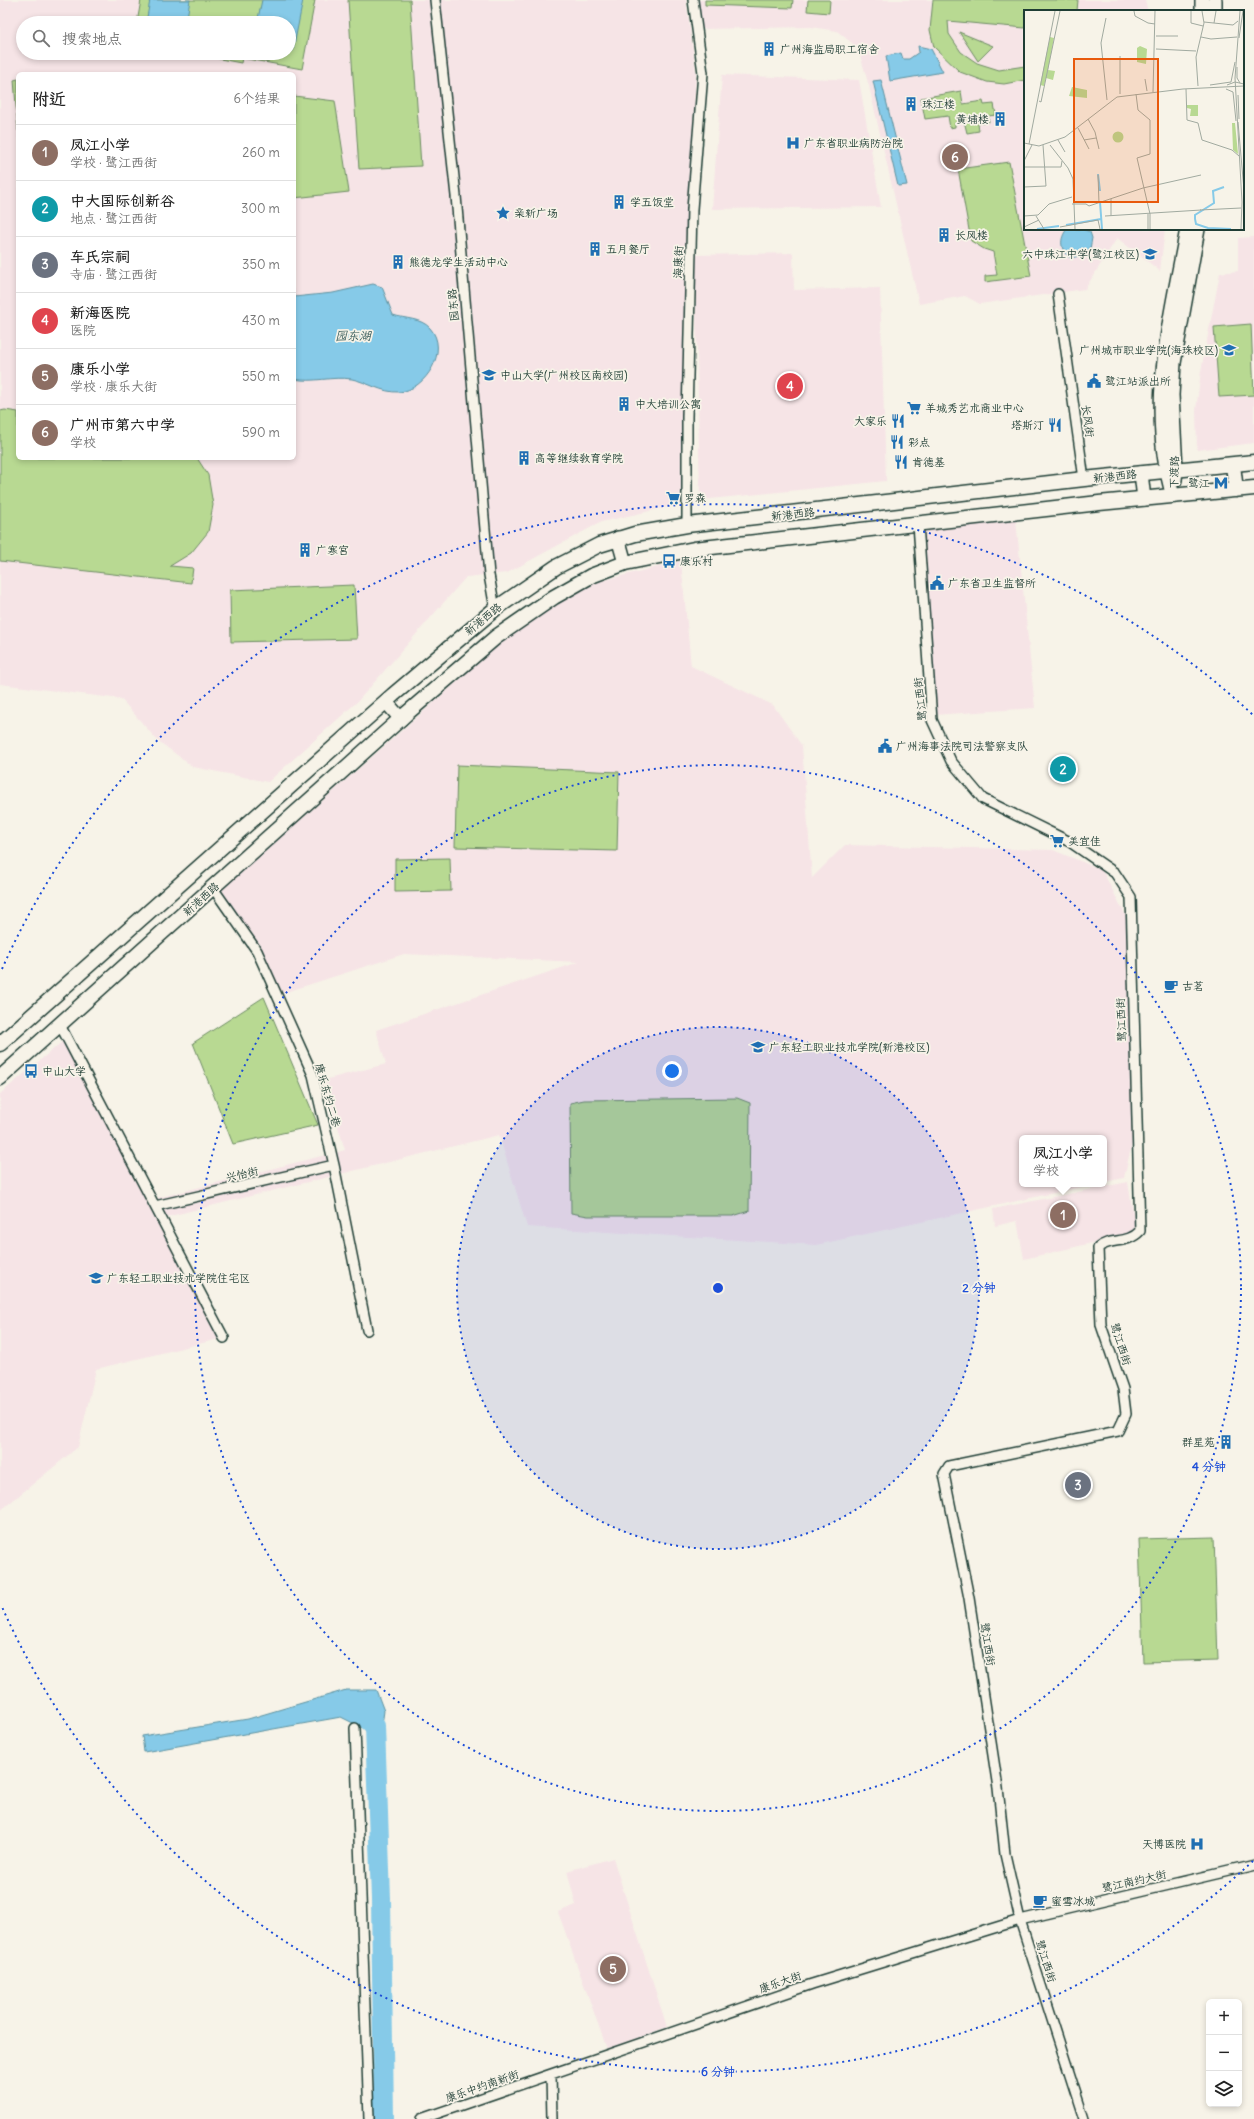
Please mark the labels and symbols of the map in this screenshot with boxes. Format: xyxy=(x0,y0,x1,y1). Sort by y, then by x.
inset map xyxy=(1024,10,1244,230)
building icon: 广州海监局职工宿舍 xyxy=(761,41,777,57)
place label: 广州海监局职工宿舍 xyxy=(780,42,879,56)
building icon: 珠江楼 xyxy=(903,96,919,112)
place label: 珠江楼 xyxy=(922,97,955,111)
building icon: 黄埔楼 xyxy=(992,111,1008,127)
place label: 黄埔楼 xyxy=(956,112,989,126)
hospital icon: 广东省职业病防治院 xyxy=(785,135,801,151)
place label: 广东省职业病防治院 xyxy=(804,136,903,150)
pin: 6 xyxy=(942,142,968,172)
building icon: 学五饭堂 xyxy=(611,194,627,210)
place label: 学五饭堂 xyxy=(630,195,674,209)
place icon: 亲新广场 xyxy=(495,205,511,221)
place label: 亲新广场 xyxy=(514,206,558,220)
building icon: 长风楼 xyxy=(936,227,952,243)
place label: 长风楼 xyxy=(955,228,988,242)
building icon: 五月餐厅 xyxy=(587,241,603,257)
place label: 五月餐厅 xyxy=(606,242,650,256)
street label: 海康街 xyxy=(670,244,686,279)
school or university icon: 六中珠江中学(鹭江校区) xyxy=(1142,246,1158,262)
place label: 六中珠江中学(鹭江校区) xyxy=(1022,247,1139,261)
building icon: 熊德龙学生活动中心 xyxy=(390,254,406,270)
place label: 熊德龙学生活动中心 xyxy=(409,255,508,269)
street label: 园东路 xyxy=(445,288,461,322)
water label: 园东湖 xyxy=(335,328,372,343)
school or university icon: 广州城市职业学院(海珠校区) xyxy=(1221,342,1237,358)
place label: 广州城市职业学院(海珠校区) xyxy=(1079,343,1218,357)
school or university icon: 中山大学(广州校区南校园) xyxy=(481,367,497,383)
place label: 中山大学(广州校区南校园) xyxy=(500,368,628,382)
pin: 4 xyxy=(777,371,803,401)
public building icon: 鹭江站派出所 xyxy=(1086,373,1102,389)
place label: 鹭江站派出所 xyxy=(1105,374,1171,388)
building icon: 中大培训公寓 xyxy=(616,396,632,412)
place label: 中大培训公寓 xyxy=(635,397,701,411)
supermarket icon: 羊城秀艺术商业中心 xyxy=(906,400,922,416)
place label: 羊城秀艺术商业中心 xyxy=(925,401,1024,415)
street label: 长风街 xyxy=(1079,404,1097,439)
restaurant icon: 大家乐 xyxy=(890,413,906,429)
place label: 大家乐 xyxy=(854,414,887,428)
restaurant icon: 塔斯汀 xyxy=(1047,417,1063,433)
place label: 塔斯汀 xyxy=(1011,418,1044,432)
restaurant icon: 彩点 xyxy=(889,434,905,450)
place label: 彩点 xyxy=(908,435,930,449)
building icon: 高等继续教育学院 xyxy=(516,450,532,466)
place label: 高等继续教育学院 xyxy=(535,451,623,465)
restaurant icon: 肯德基 xyxy=(893,454,909,470)
place label: 肯德基 xyxy=(912,455,945,469)
street label: 下渡路 xyxy=(1166,455,1182,489)
street label: 新港西路 xyxy=(1092,467,1138,485)
metro station icon: 鹭江 xyxy=(1213,475,1229,491)
place label: 鹭江 xyxy=(1188,476,1210,490)
supermarket icon: 罗森 xyxy=(665,490,681,506)
place label: 罗森 xyxy=(684,491,706,505)
street label: 新港西路 xyxy=(770,505,816,523)
building icon: 广寒宫 xyxy=(297,542,313,558)
place label: 广寒宫 xyxy=(316,543,349,557)
bus stop icon: 康乐村 xyxy=(661,553,677,569)
place label: 康乐村 xyxy=(680,554,713,568)
public building icon: 广东省卫生监督所 xyxy=(929,575,945,591)
place label: 广东省卫生监督所 xyxy=(948,576,1036,590)
street label: 新港西路 xyxy=(461,600,505,638)
street label: 鹭江西街 xyxy=(911,675,929,722)
public building icon: 广州海事法院司法警察支队 xyxy=(877,738,893,754)
place label: 广州海事法院司法警察支队 xyxy=(896,739,1028,753)
pin: 2 xyxy=(1050,754,1076,784)
supermarket icon: 美宜佳 xyxy=(1049,833,1065,849)
place label: 美宜佳 xyxy=(1068,834,1101,848)
street label: 新港西路 xyxy=(180,879,222,919)
cafe icon: 古茗 xyxy=(1163,978,1179,994)
place label: 古茗 xyxy=(1182,979,1204,993)
street label: 鹭江西街 xyxy=(1113,997,1129,1042)
school or university icon: 广东轻工职业技术学院(新港校区) xyxy=(750,1039,766,1055)
place label: 广东轻工职业技术学院(新港校区) xyxy=(769,1040,930,1054)
street label: 康乐东约二巷 xyxy=(312,1061,344,1129)
your location xyxy=(662,1061,682,1081)
bus stop icon: 中山大学 xyxy=(23,1063,39,1079)
place label: 中山大学 xyxy=(42,1064,86,1078)
street label: 兴怡街 xyxy=(224,1163,261,1185)
pin: 1 xyxy=(1050,1200,1076,1230)
school or university icon: 广东轻工职业技术学院住宅区 xyxy=(88,1270,104,1286)
place label: 广东轻工职业技术学院住宅区 xyxy=(107,1271,250,1285)
text: 2 分钟 xyxy=(962,1280,996,1295)
centre of rings xyxy=(711,1281,725,1295)
street label: 鹭江西街 xyxy=(1108,1321,1135,1368)
building icon: 群星苑 xyxy=(1218,1434,1234,1450)
place label: 群星苑 xyxy=(1182,1435,1215,1449)
text: 4 分钟 xyxy=(1192,1459,1226,1474)
pin: 3 xyxy=(1065,1470,1091,1500)
street label: 鹭江西街 xyxy=(978,1621,999,1668)
hospital icon: 天博医院 xyxy=(1189,1836,1205,1852)
place label: 天博医院 xyxy=(1142,1837,1186,1851)
street label: 鹭江南约大街 xyxy=(1100,1867,1169,1895)
cafe icon: 蜜雪冰城 xyxy=(1032,1893,1048,1909)
place label: 蜜雪冰城 xyxy=(1051,1894,1095,1908)
street label: 鹭江西街 xyxy=(1033,1938,1060,1985)
pin: 5 xyxy=(600,1954,626,1984)
street label: 康乐大街 xyxy=(757,1968,804,1996)
text: 6 分钟 xyxy=(701,2064,735,2079)
street label: 康乐中约南新街 xyxy=(443,2067,522,2105)

